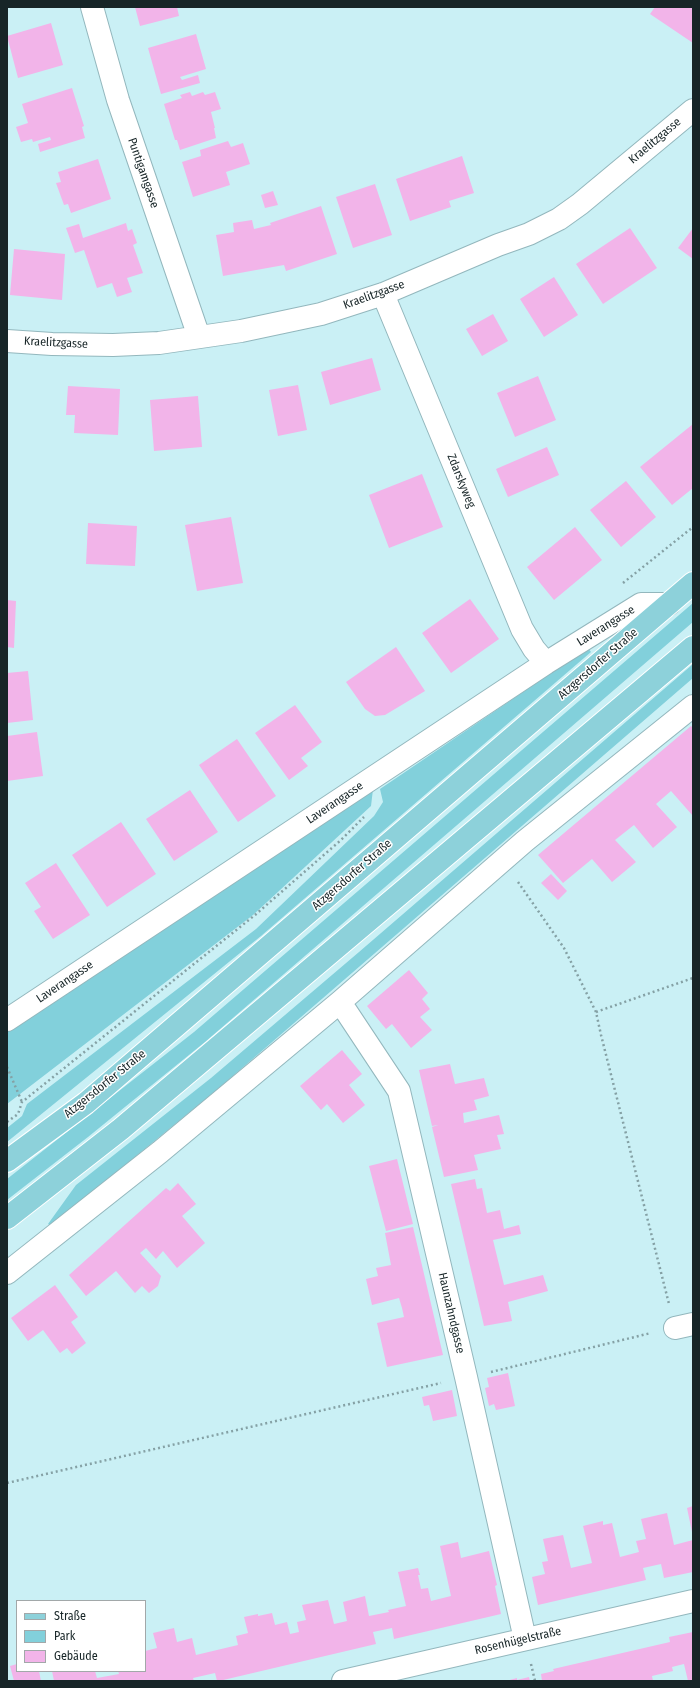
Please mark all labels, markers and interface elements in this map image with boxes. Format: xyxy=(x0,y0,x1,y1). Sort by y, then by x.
street label: Kraelitzgasse xyxy=(626,115,684,167)
street label: Puntigamgasse xyxy=(124,136,162,210)
street label: Kraelitzgasse xyxy=(341,277,407,313)
street label: Kraelitzgasse xyxy=(24,334,88,352)
street label: Zdarskyweg xyxy=(444,452,478,510)
street label: Laverangasse xyxy=(574,603,638,649)
street label: Atzgersdorfer Straße xyxy=(555,626,641,702)
street label: Laverangasse xyxy=(304,779,366,827)
street label: Atzgersdorfer Straße xyxy=(309,837,395,913)
street label: Laverangasse xyxy=(34,958,96,1006)
street label: Atzgersdorfer Straße xyxy=(61,1047,149,1121)
street label: Haunzahndgasse xyxy=(435,1271,467,1355)
legend xyxy=(16,1600,146,1672)
text: Straße xyxy=(54,1609,86,1623)
street label: Rosenhügelstraße xyxy=(473,1624,563,1658)
text: Park xyxy=(54,1629,75,1643)
text: Gebäude xyxy=(54,1649,98,1663)

